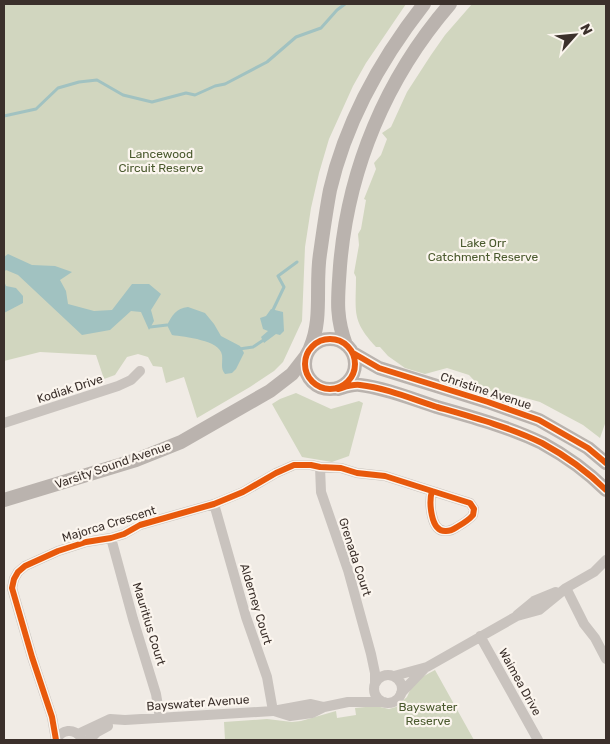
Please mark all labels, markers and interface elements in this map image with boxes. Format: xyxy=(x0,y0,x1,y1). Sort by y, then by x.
north arrow xyxy=(550,10,600,60)
text: N xyxy=(576,21,596,38)
park label: Lancewood Circuit Reserve xyxy=(119,147,204,175)
park label: Lake Orr Catchment Reserve xyxy=(428,236,538,264)
street label: Christine Avenue xyxy=(439,370,534,412)
street label: Kodiak Drive xyxy=(35,372,105,406)
street label: Varsity Sound Avenue xyxy=(53,438,173,491)
street label: Majorca Crescent xyxy=(60,503,158,545)
street label: Grenada Court xyxy=(336,516,374,598)
street label: Alderney Court xyxy=(237,562,275,646)
street label: Mauritius Court xyxy=(130,581,168,667)
street label: Waimea Drive xyxy=(496,646,544,718)
street label: Bayswater Avenue xyxy=(146,692,250,714)
park label: Bayswater Reserve xyxy=(399,700,458,728)

